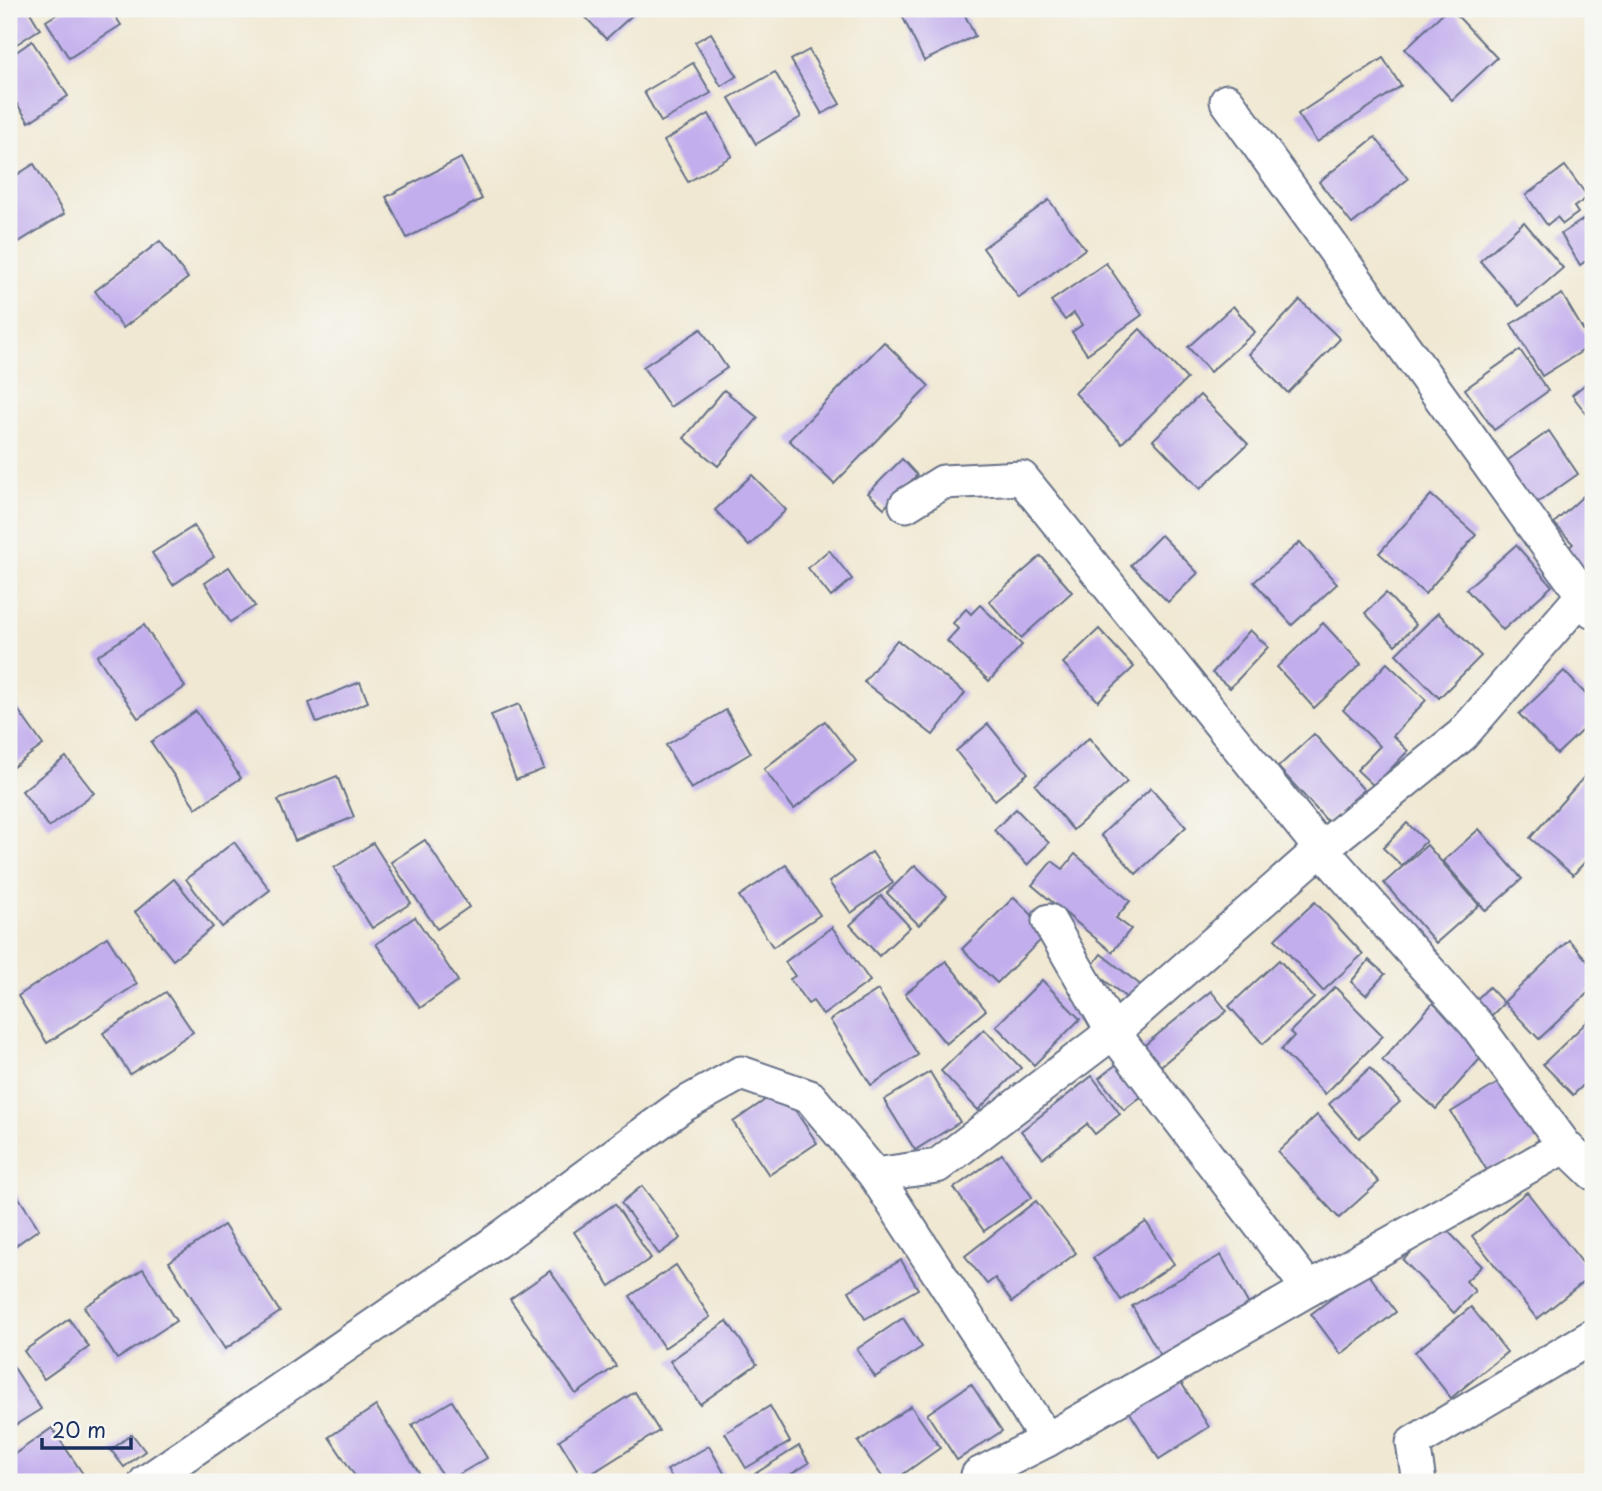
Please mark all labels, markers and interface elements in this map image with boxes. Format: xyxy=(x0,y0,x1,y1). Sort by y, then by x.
scale bar xyxy=(42,1407,131,1451)
text: 20 m xyxy=(52,1413,106,1445)

